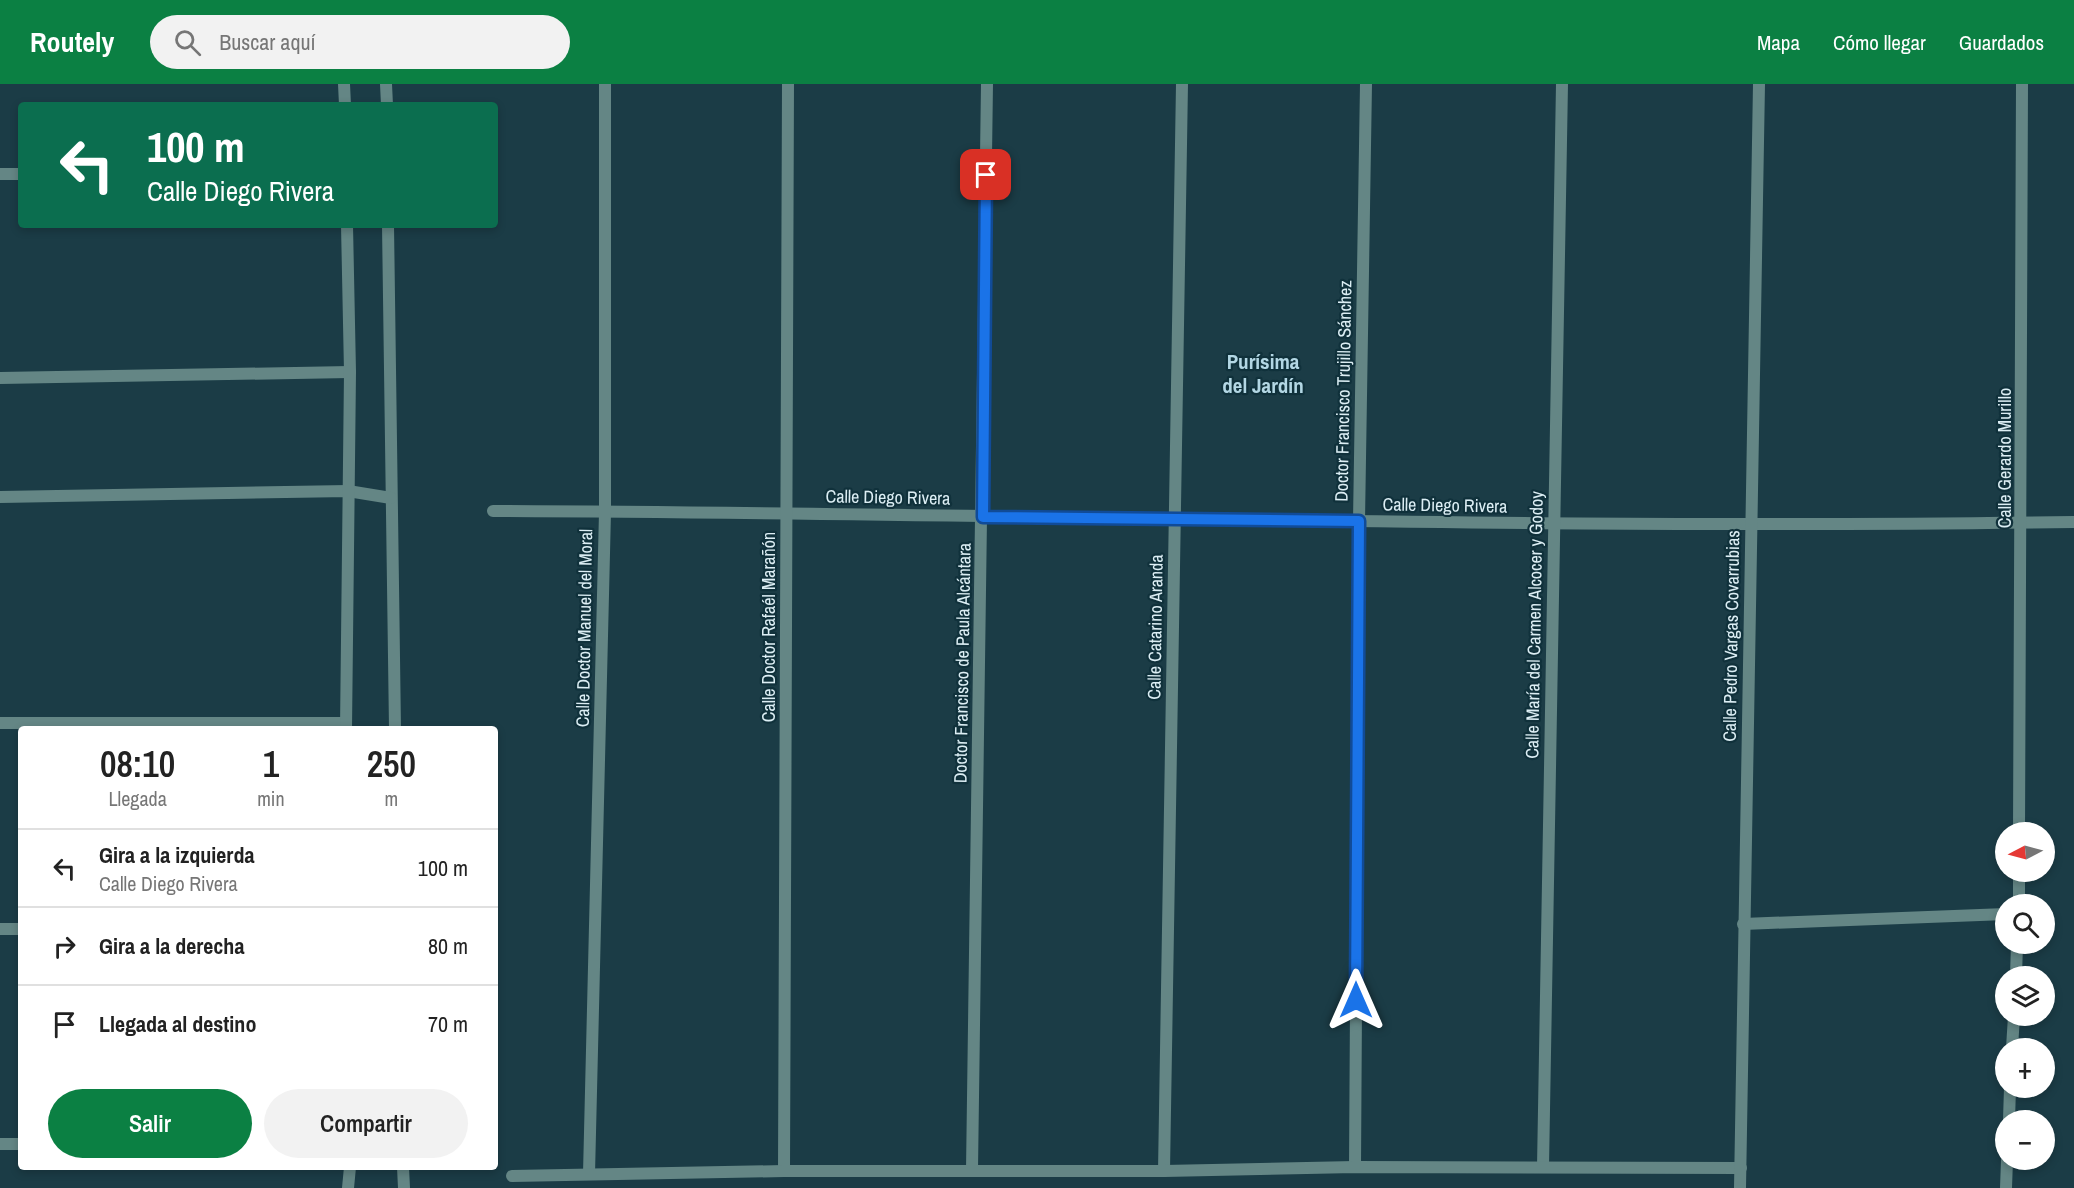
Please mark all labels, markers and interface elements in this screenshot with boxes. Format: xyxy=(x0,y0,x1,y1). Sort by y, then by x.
search box xyxy=(150,15,570,69)
text: Routely xyxy=(30,23,114,61)
icon: search xyxy=(171,26,204,59)
text: Buscar aquí xyxy=(219,27,315,57)
text: Mapa xyxy=(1757,28,1800,57)
text: Cómo llegar xyxy=(1833,28,1926,57)
text: Guardados xyxy=(1959,28,2044,57)
text: 100 m xyxy=(147,119,245,175)
icon: left xyxy=(48,126,126,204)
pin xyxy=(960,149,1011,200)
icon: arrive xyxy=(969,158,1002,191)
text: Calle Diego Rivera xyxy=(147,173,334,209)
street label: Doctor Francisco Trujillo Sánchez xyxy=(1329,280,1357,502)
district label: Purísima del Jardín xyxy=(1222,347,1304,400)
street label: Calle Gerardo Murillo xyxy=(1992,388,2017,528)
street label: Calle Diego Rivera xyxy=(825,483,951,511)
street label: Calle María del Carmen Alcocer y Godoy xyxy=(1519,490,1549,759)
street label: Calle Diego Rivera xyxy=(1382,491,1508,519)
street label: Calle Doctor Manuel del Moral xyxy=(570,529,598,727)
street label: Calle Pedro Vargas Covarrubias xyxy=(1717,530,1745,742)
street label: Calle Doctor Rafaél Marañón xyxy=(756,532,781,722)
street label: Doctor Francisco de Paula Alcántara xyxy=(947,543,977,783)
street label: Calle Catarino Aranda xyxy=(1141,554,1169,700)
text: 08:10 xyxy=(100,740,175,788)
text: 1 xyxy=(263,740,279,788)
text: 250 xyxy=(367,740,416,788)
text: Llegada xyxy=(108,785,167,812)
text: min xyxy=(257,785,285,812)
text: m xyxy=(384,785,398,812)
north arrow xyxy=(1995,822,2055,882)
map controls xyxy=(1995,822,2055,1170)
text: Gira a la izquierda xyxy=(99,840,254,870)
icon: left xyxy=(48,852,81,885)
text: 100 m xyxy=(418,853,468,883)
text: Calle Diego Rivera xyxy=(99,870,238,897)
button: search xyxy=(1995,894,2055,954)
icon: right xyxy=(48,930,81,963)
text: Gira a la derecha xyxy=(99,931,244,961)
text: 80 m xyxy=(428,931,468,961)
button: layers xyxy=(1995,966,2055,1026)
position arrow xyxy=(1324,968,1388,1032)
icon: arrive xyxy=(48,1008,81,1041)
text: Llegada al destino xyxy=(99,1009,256,1039)
text: 70 m xyxy=(428,1009,468,1039)
button: + xyxy=(1995,1038,2055,1098)
button: Salir xyxy=(48,1089,252,1158)
button: Compartir xyxy=(264,1089,468,1158)
button: − xyxy=(1995,1110,2055,1170)

